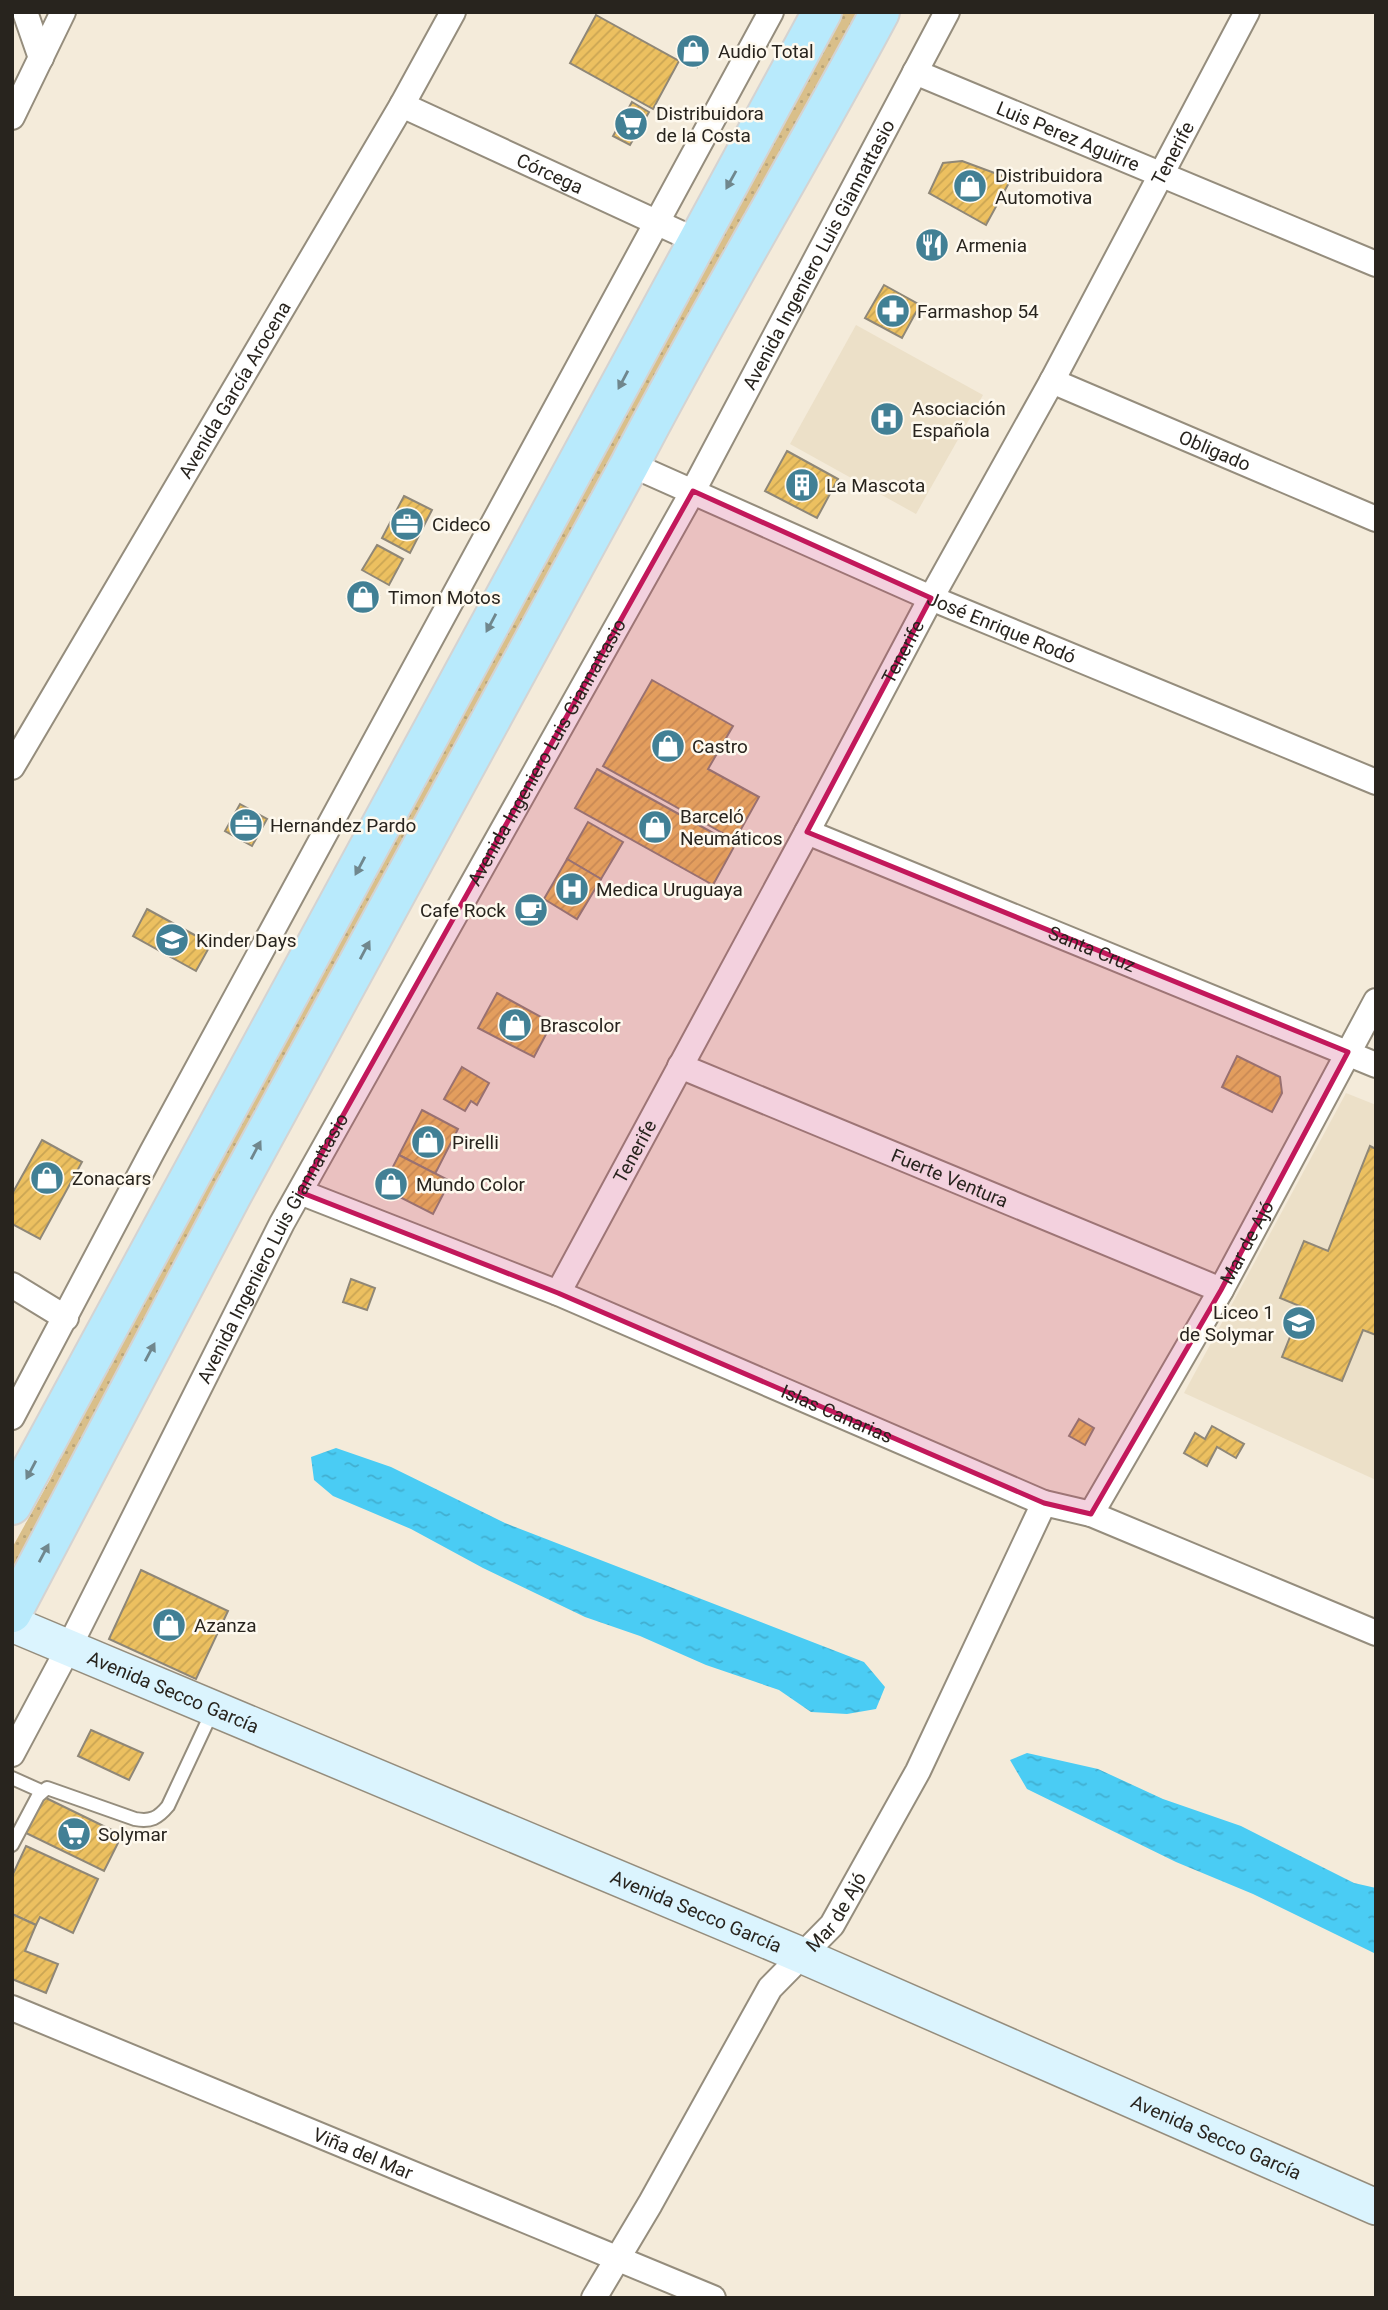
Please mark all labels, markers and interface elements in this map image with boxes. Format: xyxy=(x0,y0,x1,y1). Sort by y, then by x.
shop icon: Audio Total xyxy=(674,32,712,70)
place label: Audio Total xyxy=(718,40,814,63)
street label: Luis Perez Aguirre xyxy=(993,96,1143,176)
place label: Distribuidora de la Costa xyxy=(656,102,764,147)
supermarket icon: Distribuidora de la Costa xyxy=(612,105,650,143)
street label: Avenida Ingeniero Luis Giannattasio xyxy=(737,116,899,393)
street label: Tenerife xyxy=(1146,117,1199,189)
street label: Córcega xyxy=(513,148,587,198)
place label: Distribuidora Automotiva xyxy=(995,164,1103,209)
shop icon: Distribuidora Automotiva xyxy=(951,167,989,205)
one-way arrow xyxy=(725,170,737,189)
restaurant icon: Armenia xyxy=(913,226,951,264)
place label: Armenia xyxy=(956,234,1027,257)
pharmacy icon: Farmashop 54 xyxy=(874,292,912,330)
street label: Avenida García Arocena xyxy=(173,297,295,482)
place label: Farmashop 54 xyxy=(917,300,1039,323)
one-way arrow xyxy=(617,370,628,390)
place label: Asociación Española xyxy=(912,397,1006,442)
hospital icon: Asociación Española xyxy=(868,400,906,438)
street label: Obligado xyxy=(1176,425,1254,476)
building icon: La Mascota xyxy=(783,466,821,504)
place label: La Mascota xyxy=(826,474,925,497)
office icon: Cideco xyxy=(388,505,426,543)
place label: Cideco xyxy=(432,513,491,536)
shop icon: Timon Motos xyxy=(344,578,382,616)
place label: Timon Motos xyxy=(388,586,501,609)
street label: José Enrique Rodó xyxy=(924,586,1079,668)
one-way arrow xyxy=(485,613,497,633)
street label: Avenida Ingeniero Luis Giannattasio xyxy=(462,614,631,889)
street label: Tenerife xyxy=(876,616,929,687)
shop icon: Castro xyxy=(649,727,687,765)
place label: Castro xyxy=(692,735,748,758)
place label: Barceló Neumáticos xyxy=(680,805,783,850)
office icon: Hernandez Pardo xyxy=(227,806,265,844)
shop icon: Barceló Neumáticos xyxy=(636,808,674,846)
place label: Hernandez Pardo xyxy=(270,814,416,837)
one-way arrow xyxy=(354,856,365,876)
hospital icon: Medica Uruguaya xyxy=(553,870,591,908)
place label: Medica Uruguaya xyxy=(596,878,743,901)
cafe icon: Cafe Rock xyxy=(512,891,550,929)
place label: Cafe Rock xyxy=(420,899,506,922)
school or university icon: Kinder Days xyxy=(153,921,191,959)
street label: Santa Cruz xyxy=(1045,921,1139,977)
place label: Kinder Days xyxy=(196,929,296,952)
one-way arrow xyxy=(359,940,370,960)
shop icon: Brascolor xyxy=(496,1006,534,1044)
place label: Brascolor xyxy=(540,1014,621,1037)
street label: Avenida Ingeniero Luis Giannattasio xyxy=(192,1109,353,1387)
street label: Tenerife xyxy=(608,1116,661,1187)
shop icon: Pirelli xyxy=(409,1123,447,1161)
place label: Pirelli xyxy=(452,1131,499,1154)
one-way arrow xyxy=(250,1141,262,1160)
street label: Fuerte Ventura xyxy=(888,1143,1012,1212)
shop icon: Zonacars xyxy=(28,1159,66,1197)
shop icon: Mundo Color xyxy=(372,1165,410,1203)
place label: Zonacars xyxy=(72,1167,151,1190)
place label: Mundo Color xyxy=(416,1173,525,1196)
street label: Mar de Ajó xyxy=(1215,1197,1278,1288)
place label: Liceo 1 de Solymar xyxy=(1179,1301,1275,1346)
school or university icon: Liceo 1 de Solymar xyxy=(1280,1304,1318,1342)
one-way arrow xyxy=(144,1342,156,1361)
street label: Islas Canarias xyxy=(778,1379,896,1448)
one-way arrow xyxy=(25,1460,37,1480)
one-way arrow xyxy=(38,1543,50,1563)
shop icon: Azanza xyxy=(150,1606,188,1644)
place label: Azanza xyxy=(194,1614,257,1637)
street label: Avenida Secco García xyxy=(84,1646,262,1738)
supermarket icon: Solymar xyxy=(55,1815,93,1853)
place label: Solymar xyxy=(98,1823,168,1846)
street label: Avenida Secco García xyxy=(607,1865,785,1957)
street label: Mar de Ajó xyxy=(801,1868,871,1956)
street label: Avenida Secco García xyxy=(1128,2090,1305,2184)
street label: Viña del Mar xyxy=(310,2122,417,2184)

